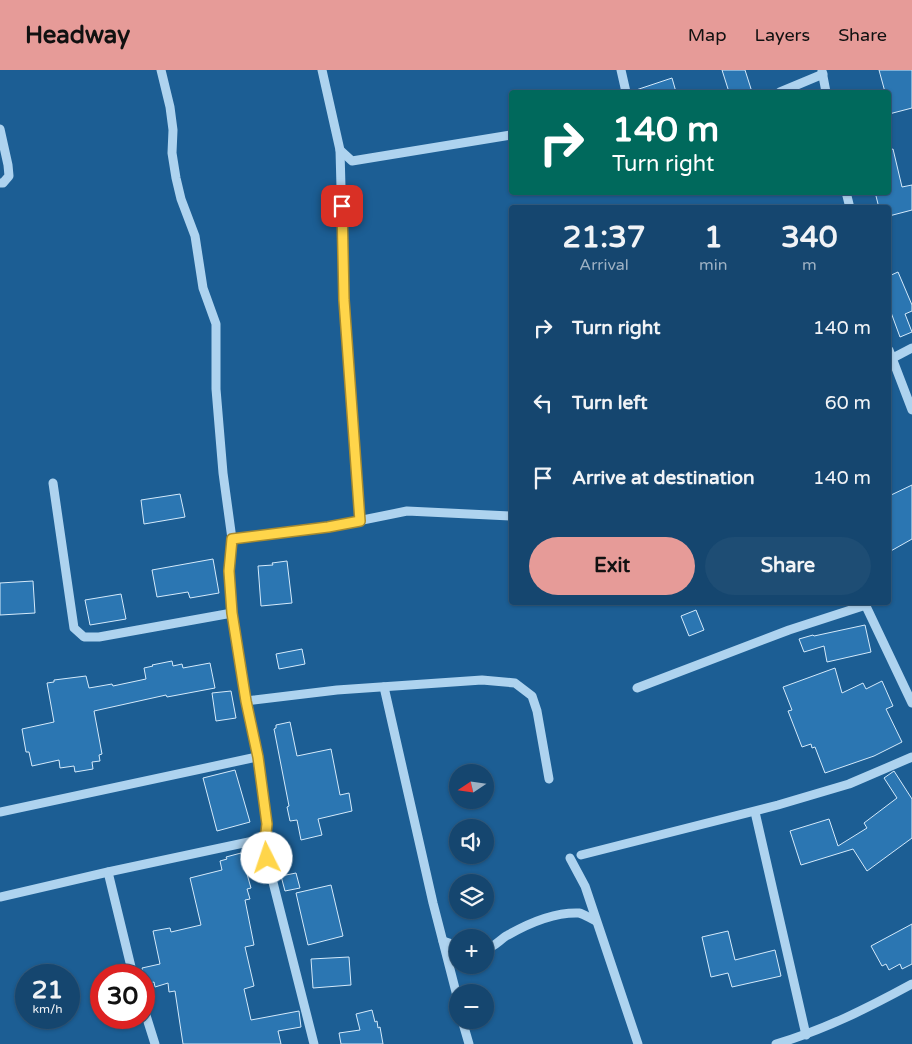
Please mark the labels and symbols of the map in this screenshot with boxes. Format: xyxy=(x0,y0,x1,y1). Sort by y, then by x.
pin xyxy=(321,185,363,227)
north arrow xyxy=(449,764,494,809)
position arrow xyxy=(240,831,292,883)
speed limit sign: 30 xyxy=(90,964,155,1029)

